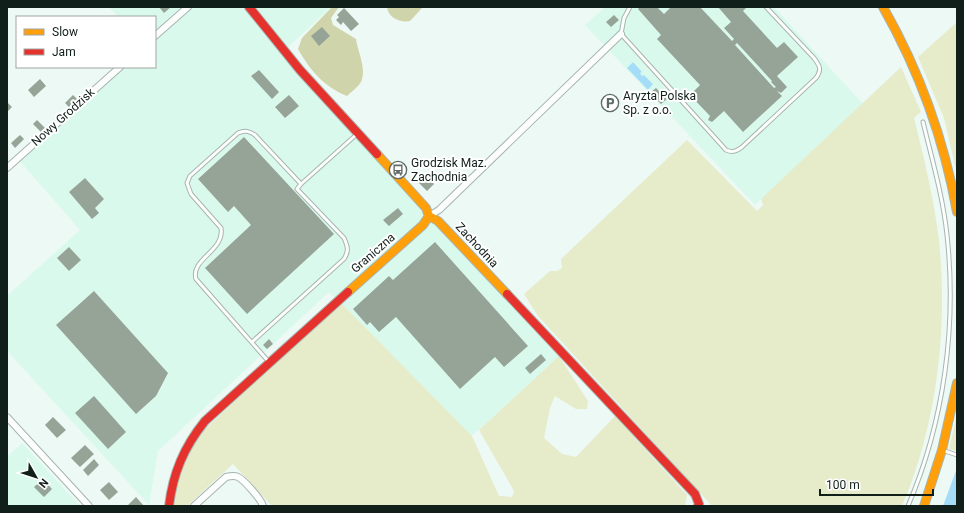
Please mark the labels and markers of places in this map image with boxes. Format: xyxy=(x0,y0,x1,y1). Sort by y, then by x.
place label: Aryzta Polska Sp. z o.o. xyxy=(623,89,696,117)
parking icon: Aryzta Polska Sp. z o.o. xyxy=(600,93,620,113)
place label: Grodzisk Maz. Zachodnia xyxy=(411,156,487,184)
bus stop icon: Grodzisk Maz. Zachodnia xyxy=(388,160,408,180)

